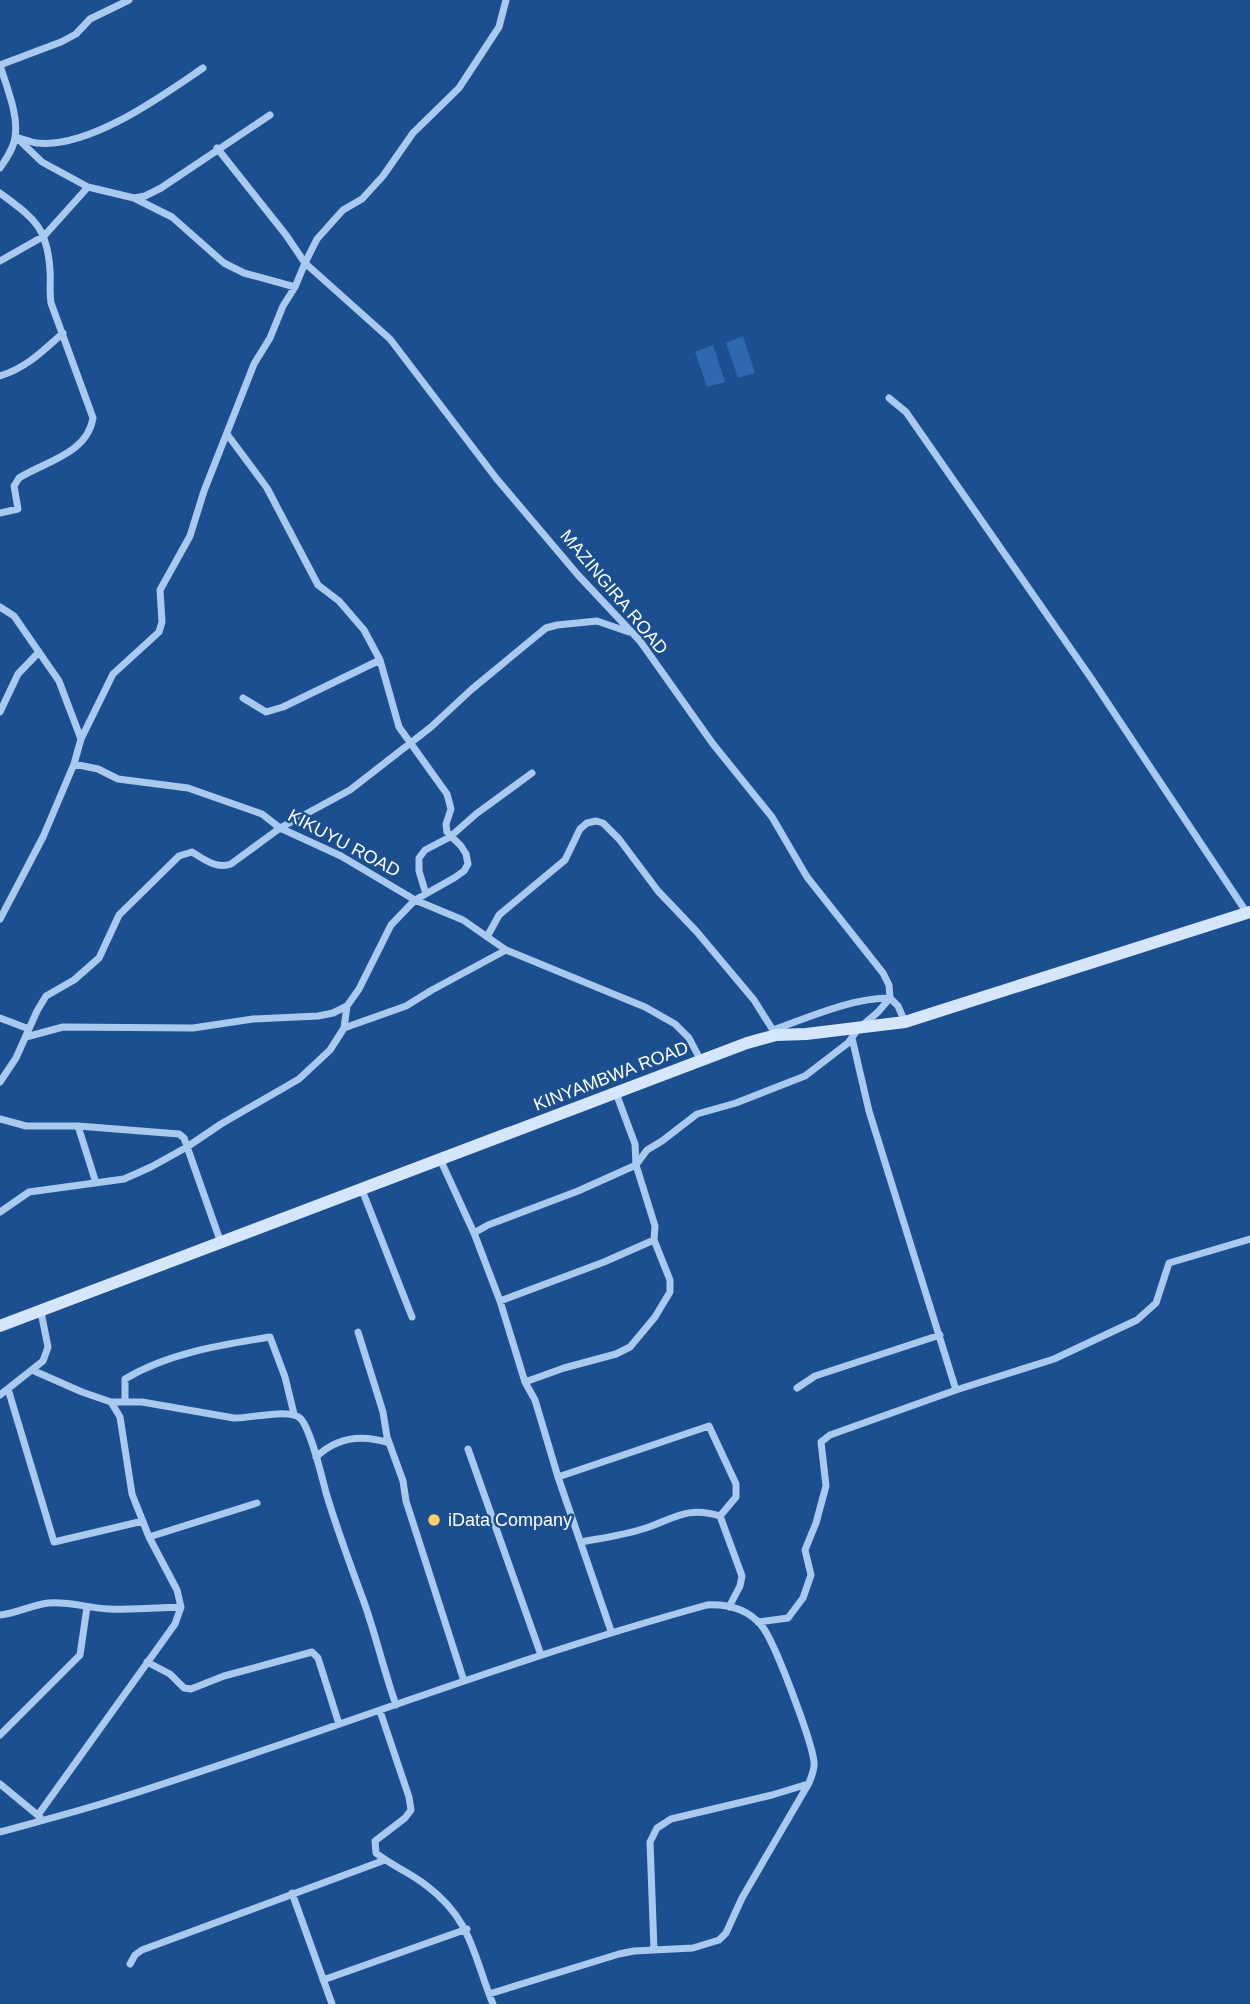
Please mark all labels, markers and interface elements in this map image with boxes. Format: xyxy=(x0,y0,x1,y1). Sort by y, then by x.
street label: MAZINGIRA ROAD xyxy=(556,526,672,658)
street label: KIKUYU ROAD xyxy=(285,805,403,881)
street label: KINYAMBWA ROAD xyxy=(531,1037,691,1115)
place label: iData Company xyxy=(448,1510,572,1530)
marker: iData Company xyxy=(426,1512,442,1528)

